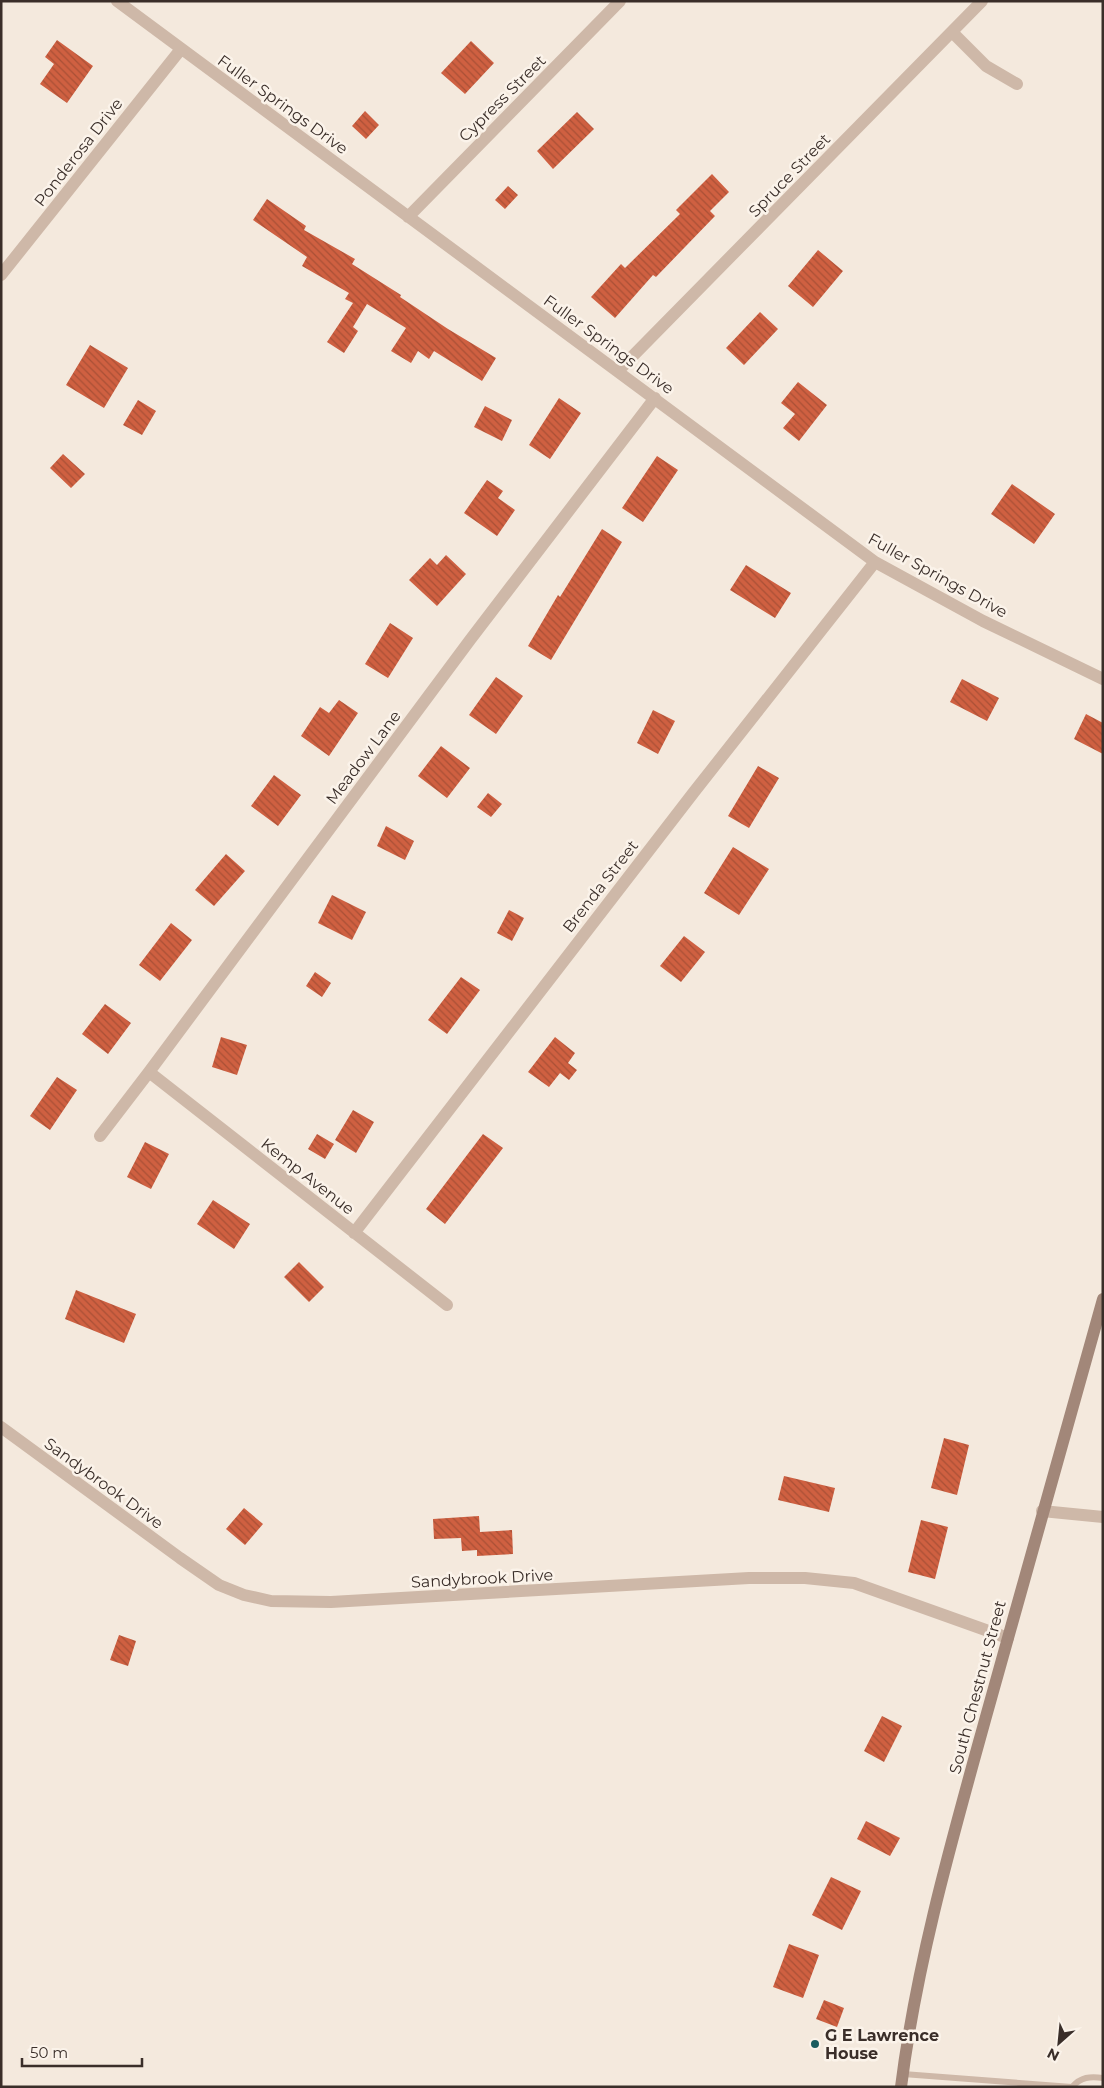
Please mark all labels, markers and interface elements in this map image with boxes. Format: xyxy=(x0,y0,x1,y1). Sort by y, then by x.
street label: Fuller Springs Drive xyxy=(214,51,352,158)
street label: Cypress Street xyxy=(455,51,550,146)
street label: Ponderosa Drive xyxy=(30,94,127,210)
street label: Spruce Street xyxy=(745,129,834,221)
street label: Fuller Springs Drive xyxy=(540,291,678,398)
street label: Fuller Springs Drive xyxy=(865,529,1011,622)
street label: Meadow Lane xyxy=(322,707,405,808)
street label: Brenda Street xyxy=(559,836,643,936)
street label: Kemp Avenue xyxy=(257,1134,358,1219)
street label: Sandybrook Drive xyxy=(41,1434,167,1533)
street label: Sandybrook Drive xyxy=(410,1565,554,1592)
street label: South Chestnut Street xyxy=(945,1598,1010,1776)
north arrow xyxy=(1034,2018,1084,2068)
place label: G E Lawrence House xyxy=(825,2026,939,2063)
scale bar xyxy=(22,2036,142,2068)
marker: G E Lawrence House xyxy=(809,2038,821,2050)
text: 50 m xyxy=(30,2043,68,2062)
text: N xyxy=(1044,2044,1062,2065)

